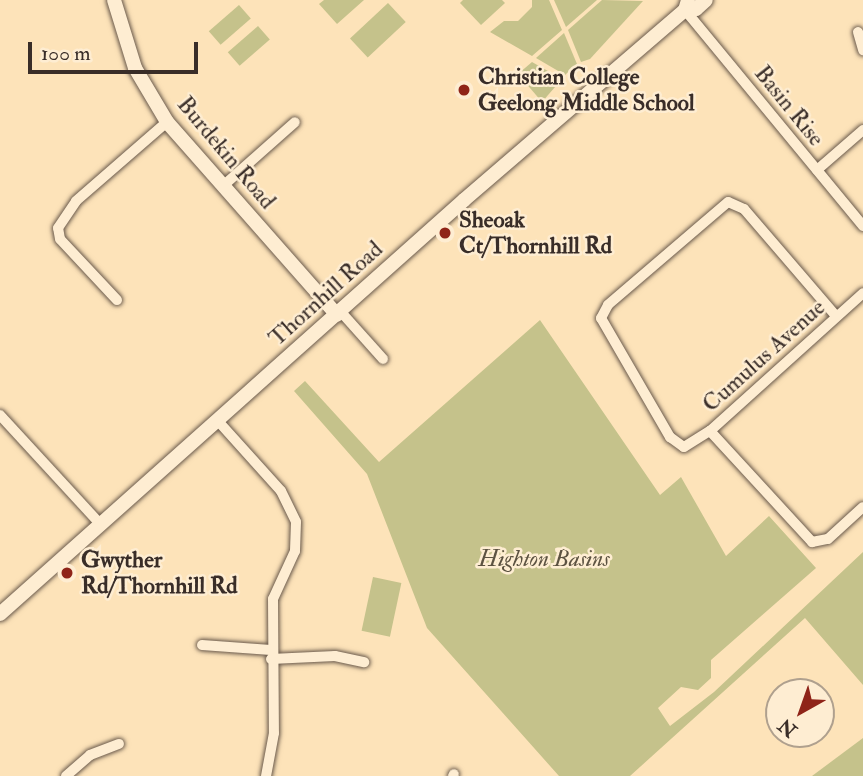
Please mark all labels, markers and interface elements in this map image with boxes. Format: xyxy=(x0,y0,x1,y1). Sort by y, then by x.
scale bar xyxy=(32,28,201,72)
text: 100 m xyxy=(41,40,91,67)
street label: Basin Rise xyxy=(748,60,830,152)
place label: Christian College Geelong Middle School xyxy=(478,63,695,117)
marker: Christian College Geelong Middle School xyxy=(456,82,472,98)
street label: Burdekin Road xyxy=(171,91,281,215)
place label: Sheoak Ct/Thornhill Rd xyxy=(459,206,612,260)
marker: Sheoak Ct/Thornhill Rd xyxy=(437,225,453,241)
street label: Thornhill Road xyxy=(263,236,389,352)
street label: Cumulus Avenue xyxy=(697,294,831,418)
park label: Highton Basins xyxy=(479,545,609,573)
place label: Gwyther Rd/Thornhill Rd xyxy=(81,546,238,600)
marker: Gwyther Rd/Thornhill Rd xyxy=(59,565,75,581)
north arrow xyxy=(765,678,835,748)
text: N xyxy=(774,713,802,742)

